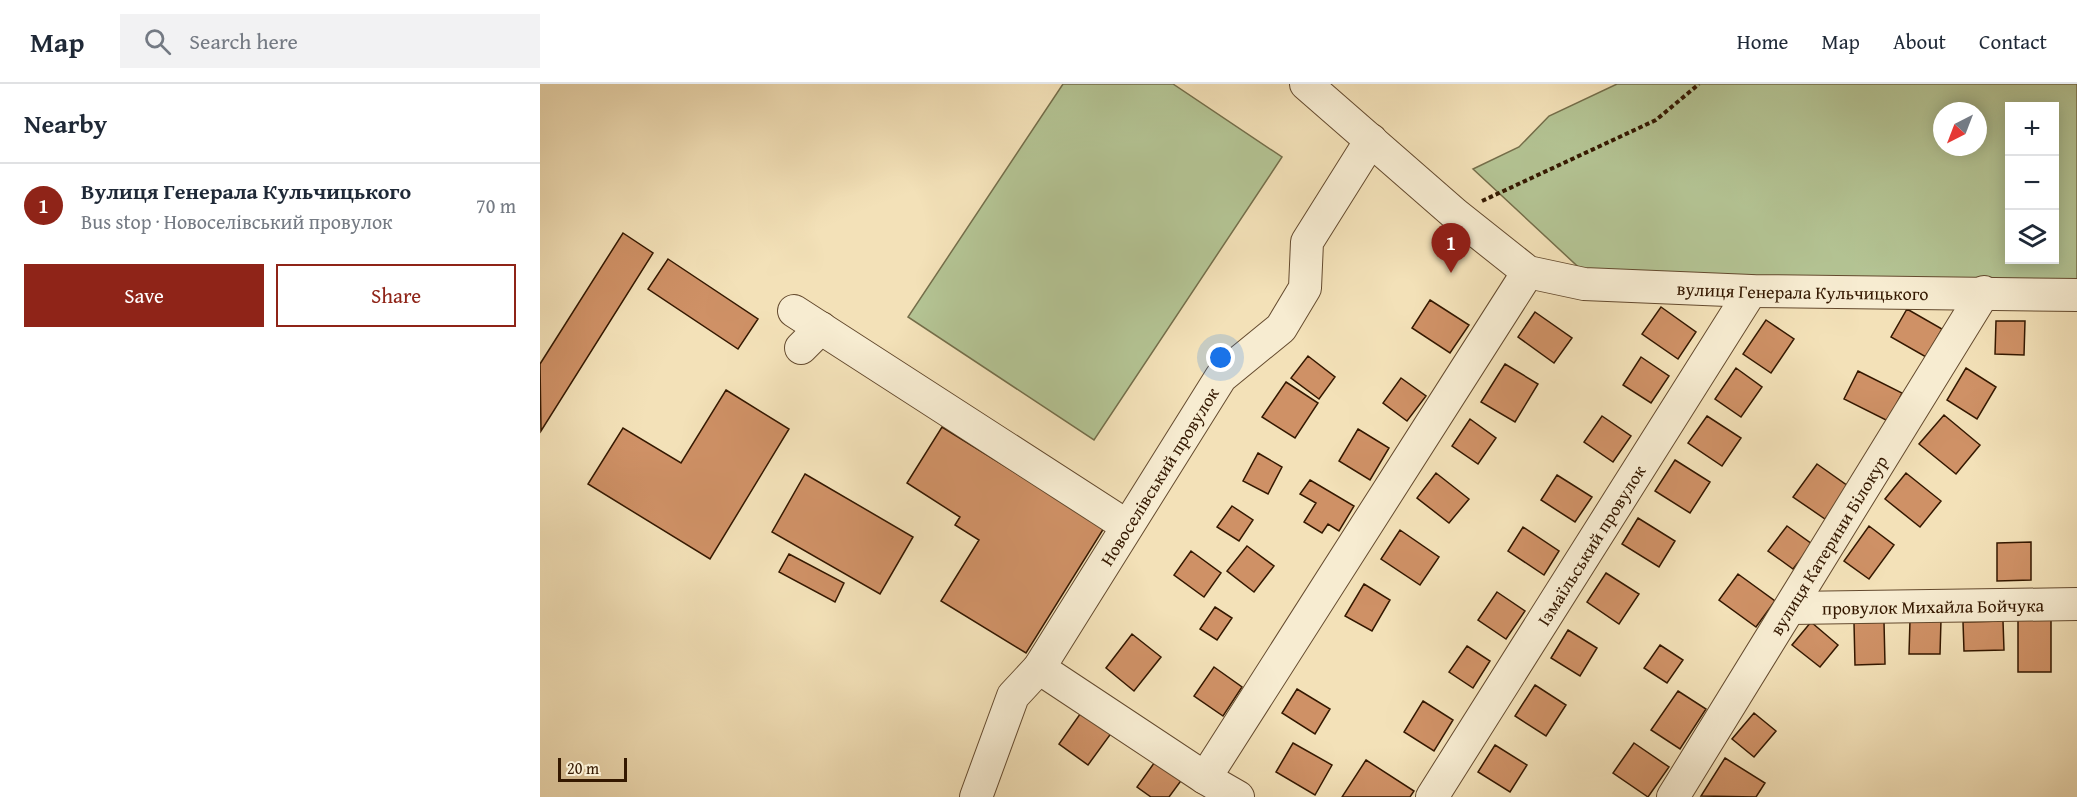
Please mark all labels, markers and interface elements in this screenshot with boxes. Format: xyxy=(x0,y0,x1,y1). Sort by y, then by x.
search box xyxy=(120,14,540,68)
text: Map xyxy=(30,21,84,62)
icon: search xyxy=(141,25,174,58)
text: Search here xyxy=(189,25,298,57)
text: Home xyxy=(1737,26,1788,57)
text: Map xyxy=(1821,26,1860,57)
text: About xyxy=(1893,26,1946,57)
text: Contact xyxy=(1979,26,2047,57)
north arrow xyxy=(1933,102,1987,156)
map controls xyxy=(2005,102,2059,264)
button: + xyxy=(2005,102,2059,156)
text: Nearby xyxy=(24,104,107,143)
button: − xyxy=(2005,156,2059,210)
text: Вулиця Генерала Кульчицького xyxy=(81,175,411,207)
text: 1 xyxy=(38,191,49,220)
text: 70 m xyxy=(476,191,516,220)
text: Bus stop · Новоселівський провулок xyxy=(81,207,393,236)
button: layers xyxy=(2005,210,2059,264)
pin: 1 xyxy=(1432,224,1470,273)
button: Save xyxy=(24,264,264,327)
button: Share xyxy=(276,264,516,327)
street label: вулиця Генерала Кульчицького xyxy=(1676,274,1929,307)
your location xyxy=(1206,343,1235,372)
street label: Новоселівський провулок xyxy=(1093,381,1225,571)
street label: вулиця Катерини Білокур xyxy=(1762,450,1894,640)
street label: Ізмаїльський провулок xyxy=(1530,459,1652,631)
street label: провулок Михайла Бойчука xyxy=(1822,591,2045,621)
scale bar xyxy=(558,755,627,782)
text: 20 m xyxy=(567,756,599,780)

